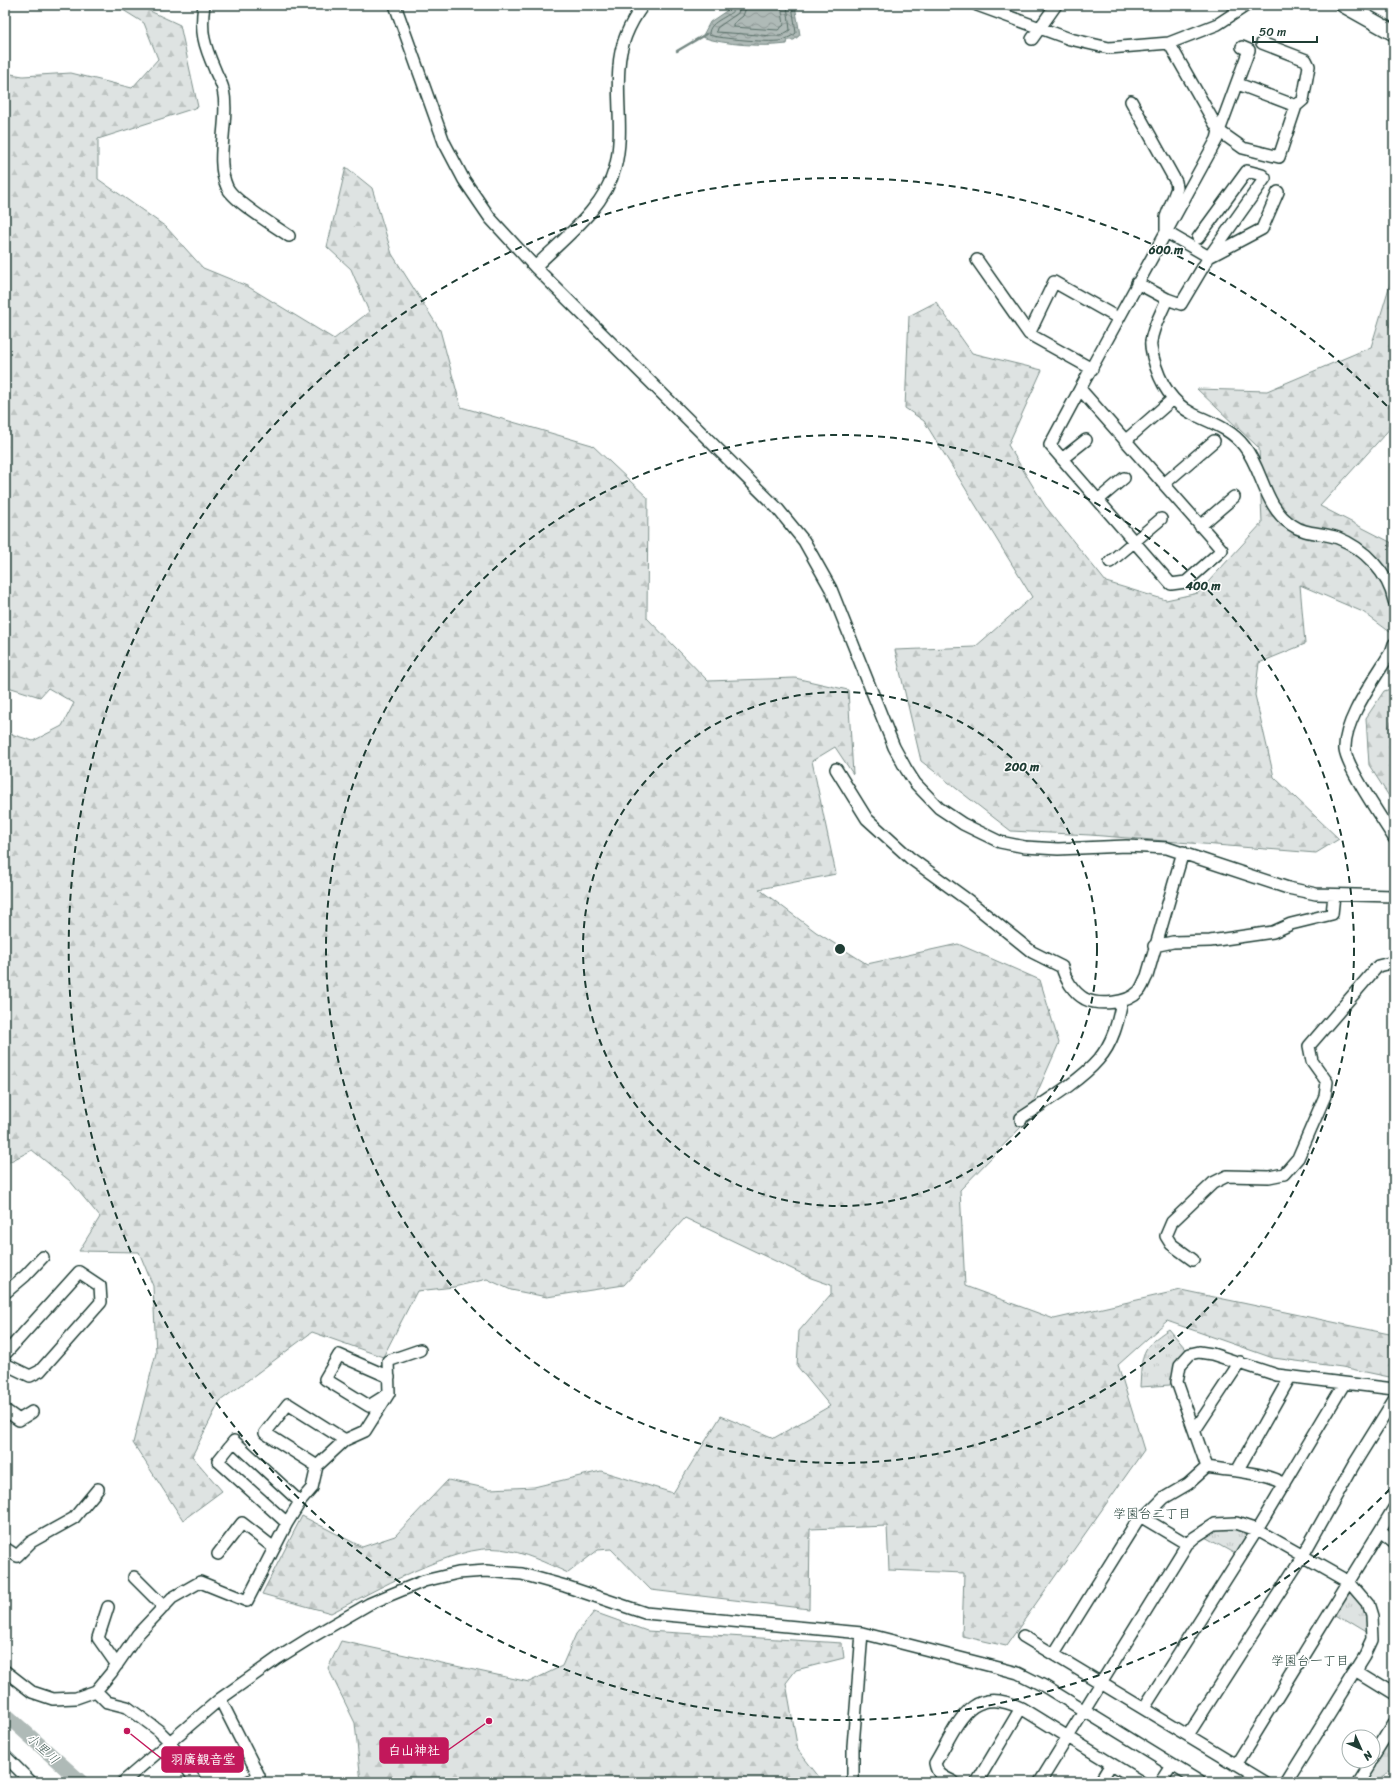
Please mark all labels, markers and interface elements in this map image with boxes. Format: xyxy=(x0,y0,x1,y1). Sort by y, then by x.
scale bar xyxy=(1253,18,1317,44)
text: 50 m xyxy=(1259,21,1286,43)
text: 600 m xyxy=(1148,239,1184,261)
text: 400 m xyxy=(1184,575,1221,597)
text: 200 m xyxy=(1004,756,1040,778)
centre of rings xyxy=(833,942,847,956)
district label: 学園台二丁目 xyxy=(1113,1502,1191,1525)
district label: 学園台一丁目 xyxy=(1271,1649,1349,1672)
water label: 小里川 xyxy=(20,1727,65,1770)
north arrow xyxy=(1341,1729,1381,1769)
callout: 白山神社 xyxy=(380,1738,448,1763)
text: 白山神社 xyxy=(388,1739,440,1762)
text: N xyxy=(1358,1746,1378,1765)
callout: 羽廣観音堂 xyxy=(162,1747,243,1772)
text: 羽廣観音堂 xyxy=(170,1748,236,1771)

